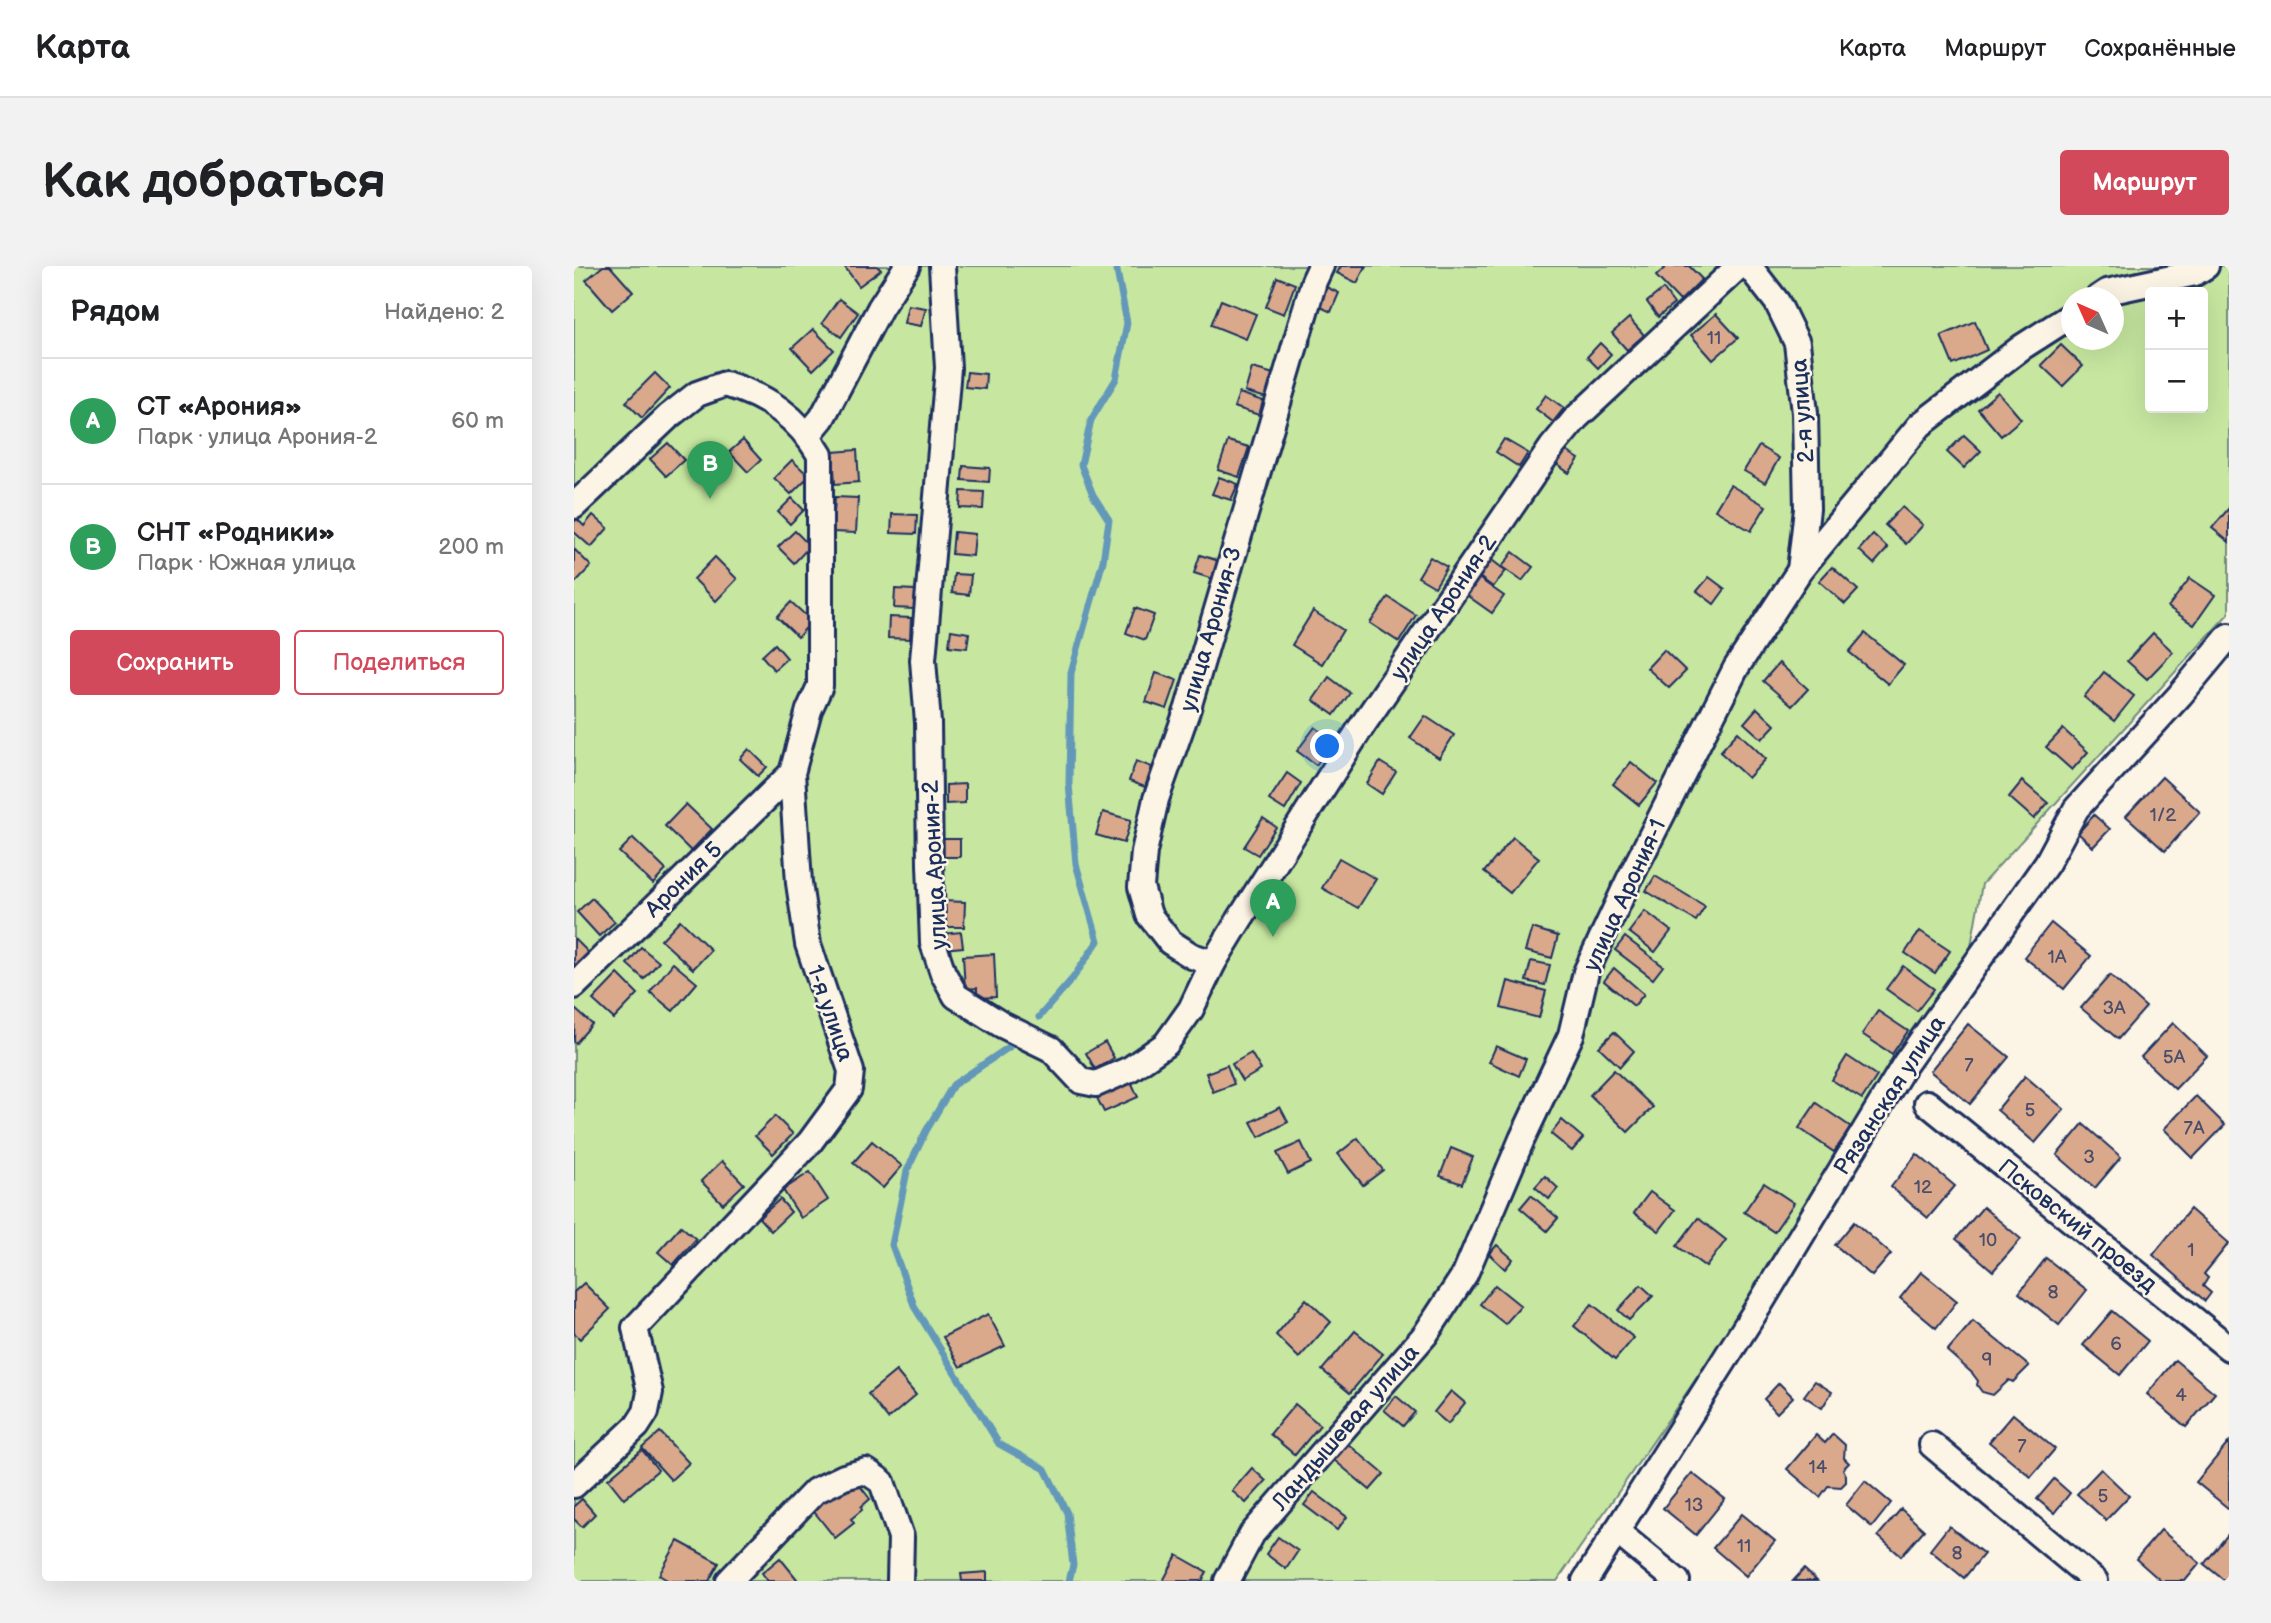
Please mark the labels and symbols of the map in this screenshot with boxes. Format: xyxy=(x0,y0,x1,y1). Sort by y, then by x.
north arrow xyxy=(2061,287,2124,350)
house number: 11 xyxy=(1707,327,1721,350)
street label: 2-я улица xyxy=(1785,357,1821,464)
pin: B xyxy=(687,441,733,499)
street label: улица Арония-2 xyxy=(1385,529,1503,686)
street label: улица Арония-3 xyxy=(1174,544,1248,715)
your location xyxy=(1310,729,1344,763)
street label: улица Арония-2 xyxy=(917,779,953,950)
house number: 1/2 xyxy=(2149,804,2177,827)
street label: улица Арония-1 xyxy=(1577,815,1672,976)
street label: Арония 5 xyxy=(638,836,728,924)
pin: A xyxy=(1250,879,1296,937)
house number: 1А xyxy=(2048,946,2067,969)
street label: 1-я улица xyxy=(801,962,860,1066)
house number: 3А xyxy=(2102,997,2126,1020)
street label: Рязанская улица xyxy=(1828,1010,1952,1180)
house number: 5А xyxy=(2163,1046,2186,1069)
house number: 7 xyxy=(1964,1054,1974,1077)
house number: 5 xyxy=(2025,1099,2036,1122)
house number: 7А xyxy=(2184,1117,2205,1140)
house number: 3 xyxy=(2083,1146,2095,1169)
street label: Псковский проезд xyxy=(1992,1153,2162,1298)
house number: 12 xyxy=(1914,1176,1933,1199)
house number: 10 xyxy=(1979,1229,1997,1252)
house number: 1 xyxy=(2187,1239,2195,1262)
house number: 8 xyxy=(2047,1281,2059,1304)
house number: 6 xyxy=(2110,1333,2122,1356)
street label: Ландышевая улица xyxy=(1265,1339,1426,1517)
house number: 9 xyxy=(1982,1349,1992,1372)
house number: 4 xyxy=(2175,1384,2187,1407)
house number: 7 xyxy=(2017,1435,2027,1458)
house number: 14 xyxy=(1809,1456,1828,1479)
house number: 5 xyxy=(2098,1485,2109,1508)
house number: 13 xyxy=(1684,1494,1704,1517)
house number: 11 xyxy=(1737,1535,1751,1558)
house number: 8 xyxy=(1951,1542,1963,1565)

